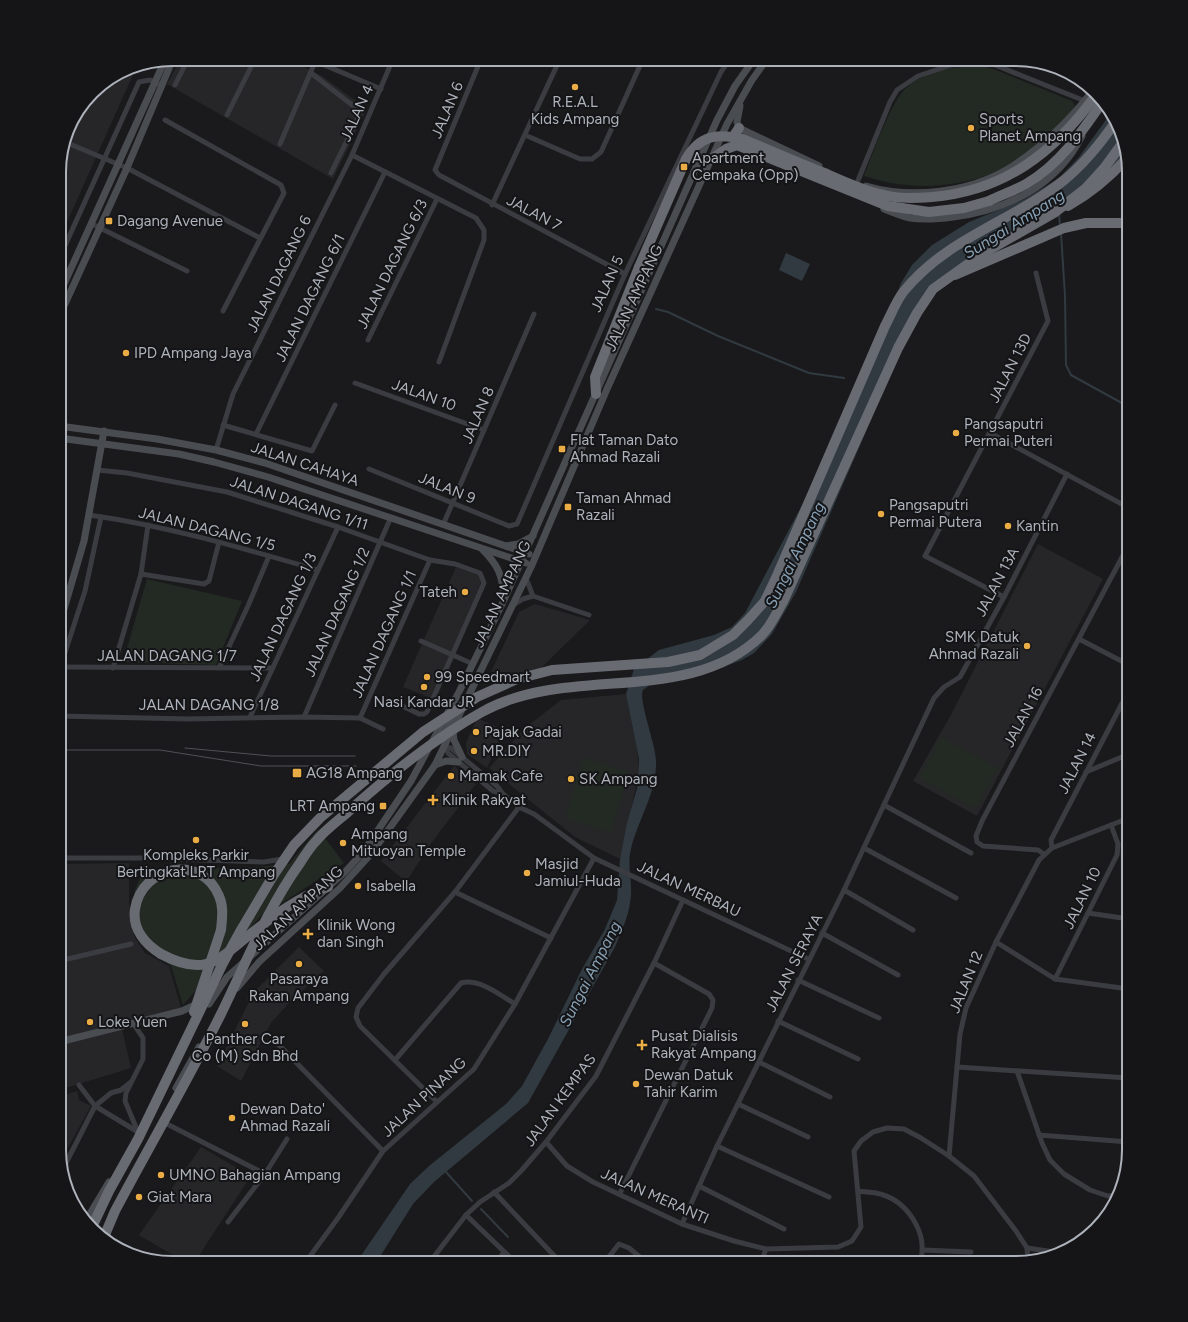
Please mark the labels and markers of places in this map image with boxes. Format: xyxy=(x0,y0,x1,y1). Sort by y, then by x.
marker: R.E.A.L Kids Ampang xyxy=(570,82,580,92)
place label: R.E.A.L Kids Ampang xyxy=(531,93,619,128)
place label: Sports Planet Ampang xyxy=(979,110,1081,145)
marker: Sports Planet Ampang xyxy=(966,123,976,133)
place label: Apartment Cempaka (Opp) xyxy=(692,149,799,184)
marker: Apartment Cempaka (Opp) xyxy=(679,162,689,172)
place label: Dagang Avenue xyxy=(117,212,223,230)
marker: Dagang Avenue xyxy=(104,216,114,226)
place label: IPD Ampang Jaya xyxy=(134,344,252,362)
marker: IPD Ampang Jaya xyxy=(121,348,131,358)
place label: Pangsaputri Permai Puteri xyxy=(964,415,1053,450)
marker: Pangsaputri Permai Puteri xyxy=(951,428,961,438)
place label: Flat Taman Dato Ahmad Razali xyxy=(570,431,679,466)
marker: Flat Taman Dato Ahmad Razali xyxy=(557,444,567,454)
place label: Taman Ahmad Razali xyxy=(576,489,671,524)
place label: Pangsaputri Permai Putera xyxy=(889,496,982,531)
marker: Taman Ahmad Razali xyxy=(563,502,573,512)
marker: Pangsaputri Permai Putera xyxy=(876,509,886,519)
place label: Kantin xyxy=(1016,517,1059,535)
marker: Kantin xyxy=(1003,521,1013,531)
place label: Tateh xyxy=(420,583,457,601)
marker: Tateh xyxy=(460,587,470,597)
place label: SMK Datuk Ahmad Razali xyxy=(929,628,1020,663)
marker: SMK Datuk Ahmad Razali xyxy=(1022,641,1032,651)
place label: 99 Speedmart xyxy=(435,668,530,686)
marker: 99 Speedmart xyxy=(422,672,432,682)
marker: Nasi Kandar JR xyxy=(419,682,429,692)
place label: Nasi Kandar JR xyxy=(374,693,474,711)
place label: Pajak Gadai xyxy=(484,723,562,741)
marker: Pajak Gadai xyxy=(471,727,481,737)
place label: MR.DIY xyxy=(482,742,531,760)
marker: MR.DIY xyxy=(469,746,479,756)
place label: AG18 Ampang xyxy=(306,764,403,782)
marker: AG18 Ampang xyxy=(291,767,303,779)
place label: Mamak Cafe xyxy=(459,767,543,785)
place label: SK Ampang xyxy=(579,770,658,788)
marker: Mamak Cafe xyxy=(446,771,456,781)
marker: SK Ampang xyxy=(566,774,576,784)
place label: Klinik Rakyat xyxy=(442,791,526,809)
marker: Klinik Rakyat xyxy=(427,794,439,806)
place label: LRT Ampang xyxy=(289,797,375,815)
marker: LRT Ampang xyxy=(378,801,388,811)
place label: Ampang Mituoyan Temple xyxy=(351,825,466,860)
marker: Kompleks Parkir Bertingkat LRT Ampang xyxy=(191,835,201,845)
marker: Ampang Mituoyan Temple xyxy=(338,838,348,848)
place label: Kompleks Parkir Bertingkat LRT Ampang xyxy=(117,846,275,881)
place label: Masjid Jamiul-Huda xyxy=(535,855,621,890)
marker: Masjid Jamiul-Huda xyxy=(522,868,532,878)
place label: Isabella xyxy=(366,877,416,895)
marker: Isabella xyxy=(353,881,363,891)
place label: Klinik Wong dan Singh xyxy=(317,916,395,951)
marker: Klinik Wong dan Singh xyxy=(302,928,314,940)
marker: Pasaraya Rakan Ampang xyxy=(294,959,304,969)
place label: Pasaraya Rakan Ampang xyxy=(249,970,349,1005)
place label: Loke Yuen xyxy=(98,1013,167,1031)
marker: Loke Yuen xyxy=(85,1017,95,1027)
marker: Panther Car Co (M) Sdn Bhd xyxy=(240,1019,250,1029)
place label: Pusat Dialisis Rakyat Ampang xyxy=(651,1027,757,1062)
place label: Panther Car Co (M) Sdn Bhd xyxy=(192,1030,298,1065)
marker: Pusat Dialisis Rakyat Ampang xyxy=(636,1039,648,1051)
place label: Dewan Datuk Tahir Karim xyxy=(644,1066,734,1101)
marker: Dewan Datuk Tahir Karim xyxy=(631,1079,641,1089)
place label: Dewan Dato' Ahmad Razali xyxy=(240,1100,330,1135)
marker: Dewan Dato' Ahmad Razali xyxy=(227,1113,237,1123)
place label: UMNO Bahagian Ampang xyxy=(169,1166,341,1184)
marker: UMNO Bahagian Ampang xyxy=(156,1170,166,1180)
place label: Giat Mara xyxy=(147,1188,212,1206)
marker: Giat Mara xyxy=(134,1192,144,1202)

